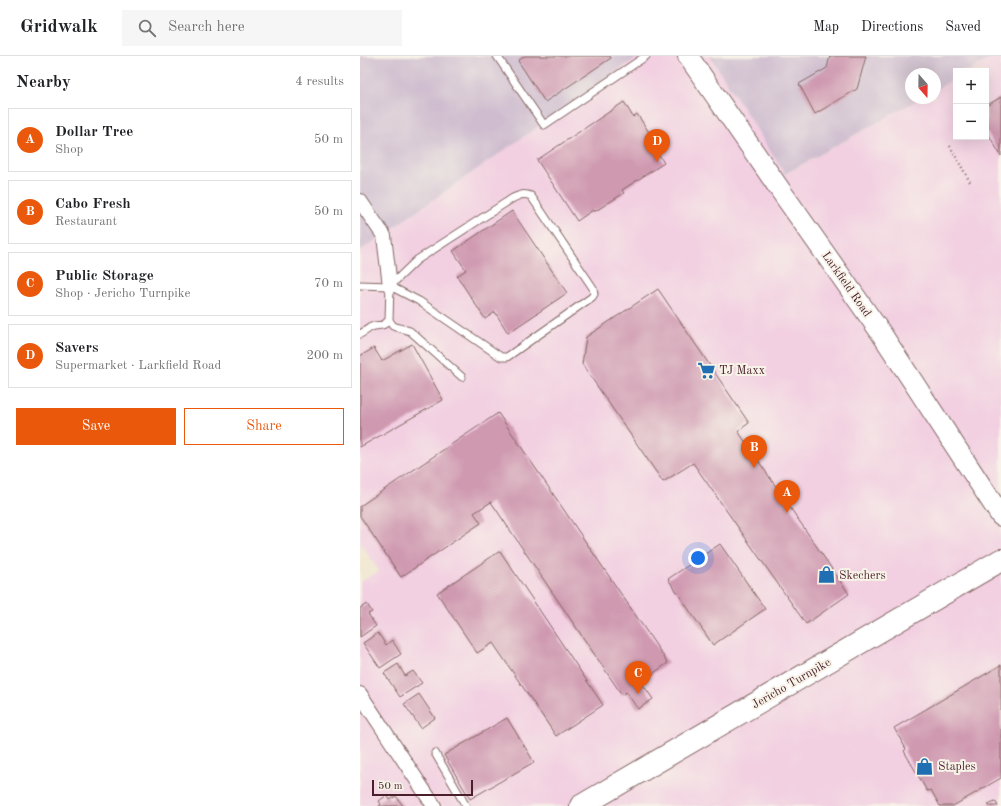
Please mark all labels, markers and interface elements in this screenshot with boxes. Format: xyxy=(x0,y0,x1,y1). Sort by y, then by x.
search box xyxy=(122,10,402,46)
icon: search xyxy=(136,17,158,39)
text: Gridwalk xyxy=(20,18,98,37)
text: Search here xyxy=(168,20,245,35)
text: Map xyxy=(813,20,839,34)
text: Directions xyxy=(861,20,923,34)
text: Saved xyxy=(945,20,981,34)
north arrow xyxy=(905,68,941,104)
map controls xyxy=(953,68,989,140)
button: + xyxy=(953,68,989,104)
text: Nearby xyxy=(16,74,71,91)
text: 4 results xyxy=(295,75,344,88)
button: − xyxy=(953,104,989,140)
text: Dollar Tree xyxy=(55,125,133,140)
pin: D xyxy=(644,129,670,162)
text: A xyxy=(25,133,35,146)
text: 50 m xyxy=(314,133,343,146)
text: Shop xyxy=(55,143,83,156)
text: Cabo Fresh xyxy=(55,197,131,212)
text: B xyxy=(25,205,35,218)
text: 50 m xyxy=(314,205,343,218)
text: Restaurant xyxy=(55,215,117,228)
street label: Larkfield Road xyxy=(819,250,873,319)
text: Public Storage xyxy=(55,269,154,284)
text: C xyxy=(26,277,34,290)
text: 70 m xyxy=(314,277,343,290)
text: Shop · Jericho Turnpike xyxy=(55,287,190,300)
text: Savers xyxy=(55,341,98,356)
text: D xyxy=(25,349,35,362)
text: 200 m xyxy=(306,349,343,362)
text: Supermarket · Larkfield Road xyxy=(55,359,221,372)
supermarket icon: TJ Maxx xyxy=(696,360,716,380)
place label: TJ Maxx xyxy=(719,365,765,377)
button: Save xyxy=(16,408,176,445)
button: Share xyxy=(184,408,344,445)
pin: B xyxy=(741,435,767,468)
pin: A xyxy=(774,480,800,513)
your location xyxy=(688,548,708,568)
shop icon: Skechers xyxy=(816,565,836,585)
place label: Skechers xyxy=(839,570,886,582)
street label: Jericho Turnpike xyxy=(750,656,833,711)
pin: C xyxy=(625,661,651,694)
shop icon: Staples xyxy=(915,756,935,776)
place label: Staples xyxy=(938,761,976,773)
scale bar xyxy=(372,778,473,797)
text: 50 m xyxy=(378,781,403,792)

